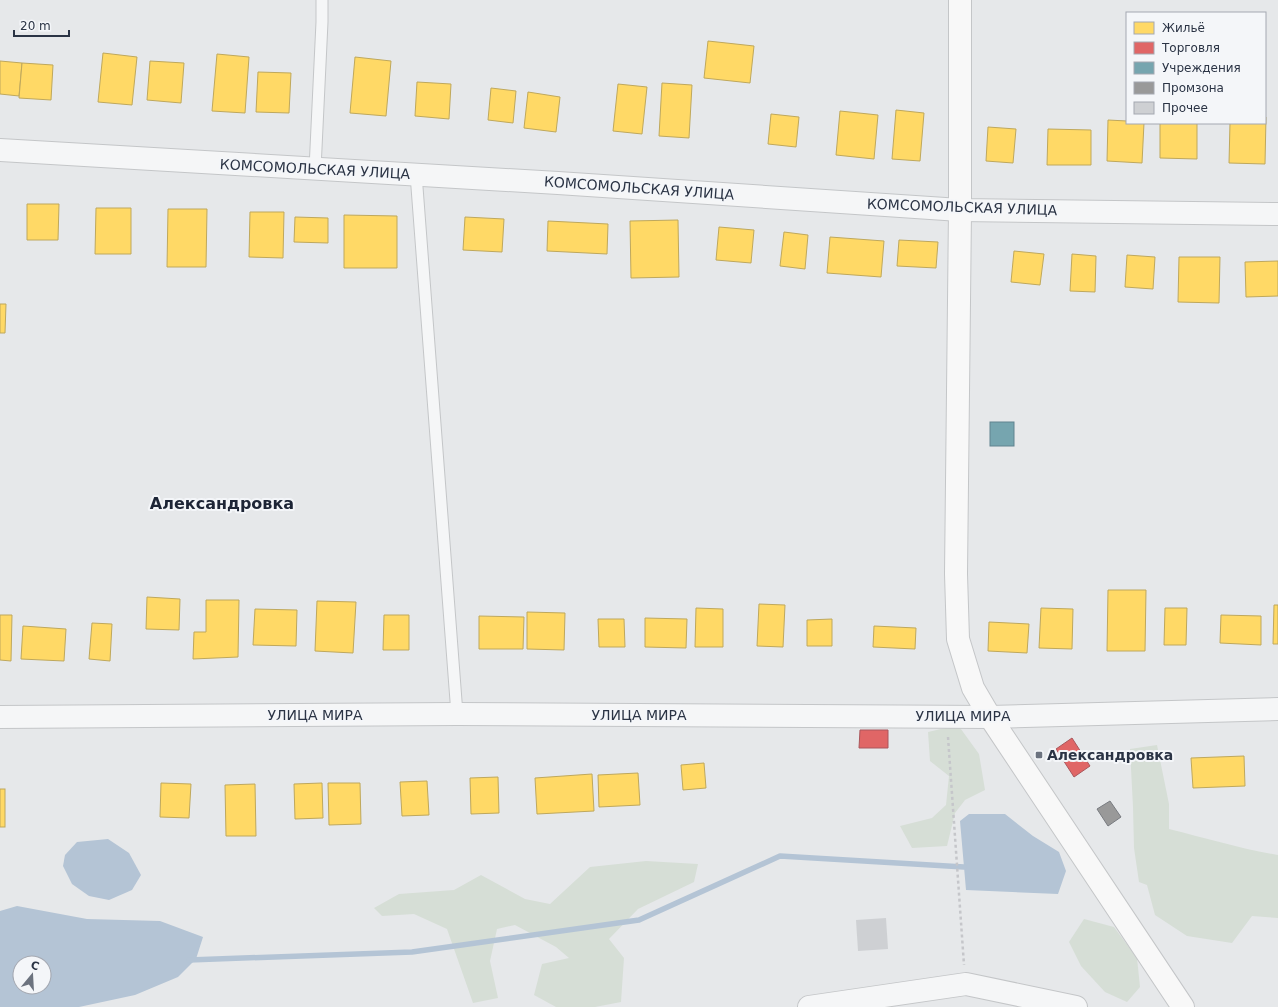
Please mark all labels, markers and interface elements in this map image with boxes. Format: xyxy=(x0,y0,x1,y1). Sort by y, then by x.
scale bar xyxy=(14,12,69,38)
legend xyxy=(1126,12,1266,124)
text: 20 m xyxy=(20,19,51,33)
text: Жильё xyxy=(1162,21,1205,35)
text: Торговля xyxy=(1161,41,1220,55)
text: Учреждения xyxy=(1162,61,1241,75)
text: Промзона xyxy=(1162,81,1224,95)
text: Прочее xyxy=(1162,101,1208,115)
street label: КОМСОМОЛЬСКАЯ УЛИЦА xyxy=(219,156,411,182)
street label: КОМСОМОЛЬСКАЯ УЛИЦА xyxy=(543,173,735,203)
street label: КОМСОМОЛЬСКАЯ УЛИЦА xyxy=(867,196,1058,218)
district label: Александровка xyxy=(150,494,294,513)
street label: УЛИЦА МИРА xyxy=(268,707,363,723)
street label: УЛИЦА МИРА xyxy=(592,707,687,723)
street label: УЛИЦА МИРА xyxy=(916,708,1011,724)
place label: Александровка xyxy=(1047,747,1173,763)
marker: Александровка xyxy=(1034,750,1044,760)
north arrow xyxy=(12,955,52,995)
text: С xyxy=(29,959,41,973)

